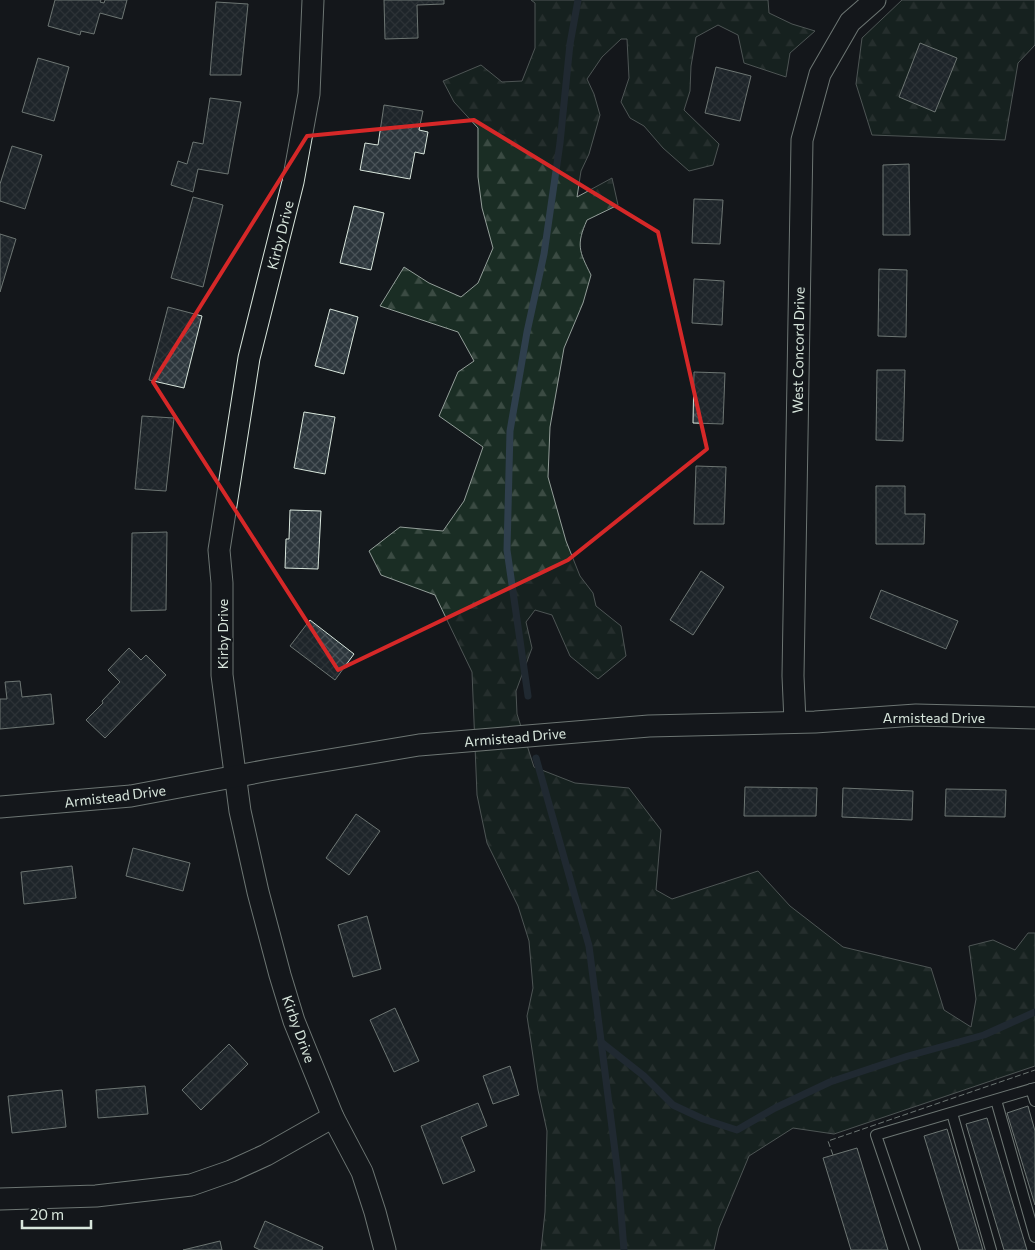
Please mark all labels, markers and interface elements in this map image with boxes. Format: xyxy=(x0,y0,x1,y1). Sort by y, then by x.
street label: Kirby Drive xyxy=(263,199,297,271)
street label: West Concord Drive xyxy=(788,287,808,413)
street label: Kirby Drive xyxy=(214,599,231,669)
street label: Armistead Drive xyxy=(883,709,985,726)
street label: Armistead Drive xyxy=(463,724,567,750)
street label: Armistead Drive xyxy=(63,781,167,811)
street label: Kirby Drive xyxy=(279,993,319,1065)
scale bar xyxy=(22,1198,91,1230)
text: 20 m xyxy=(30,1205,64,1223)

